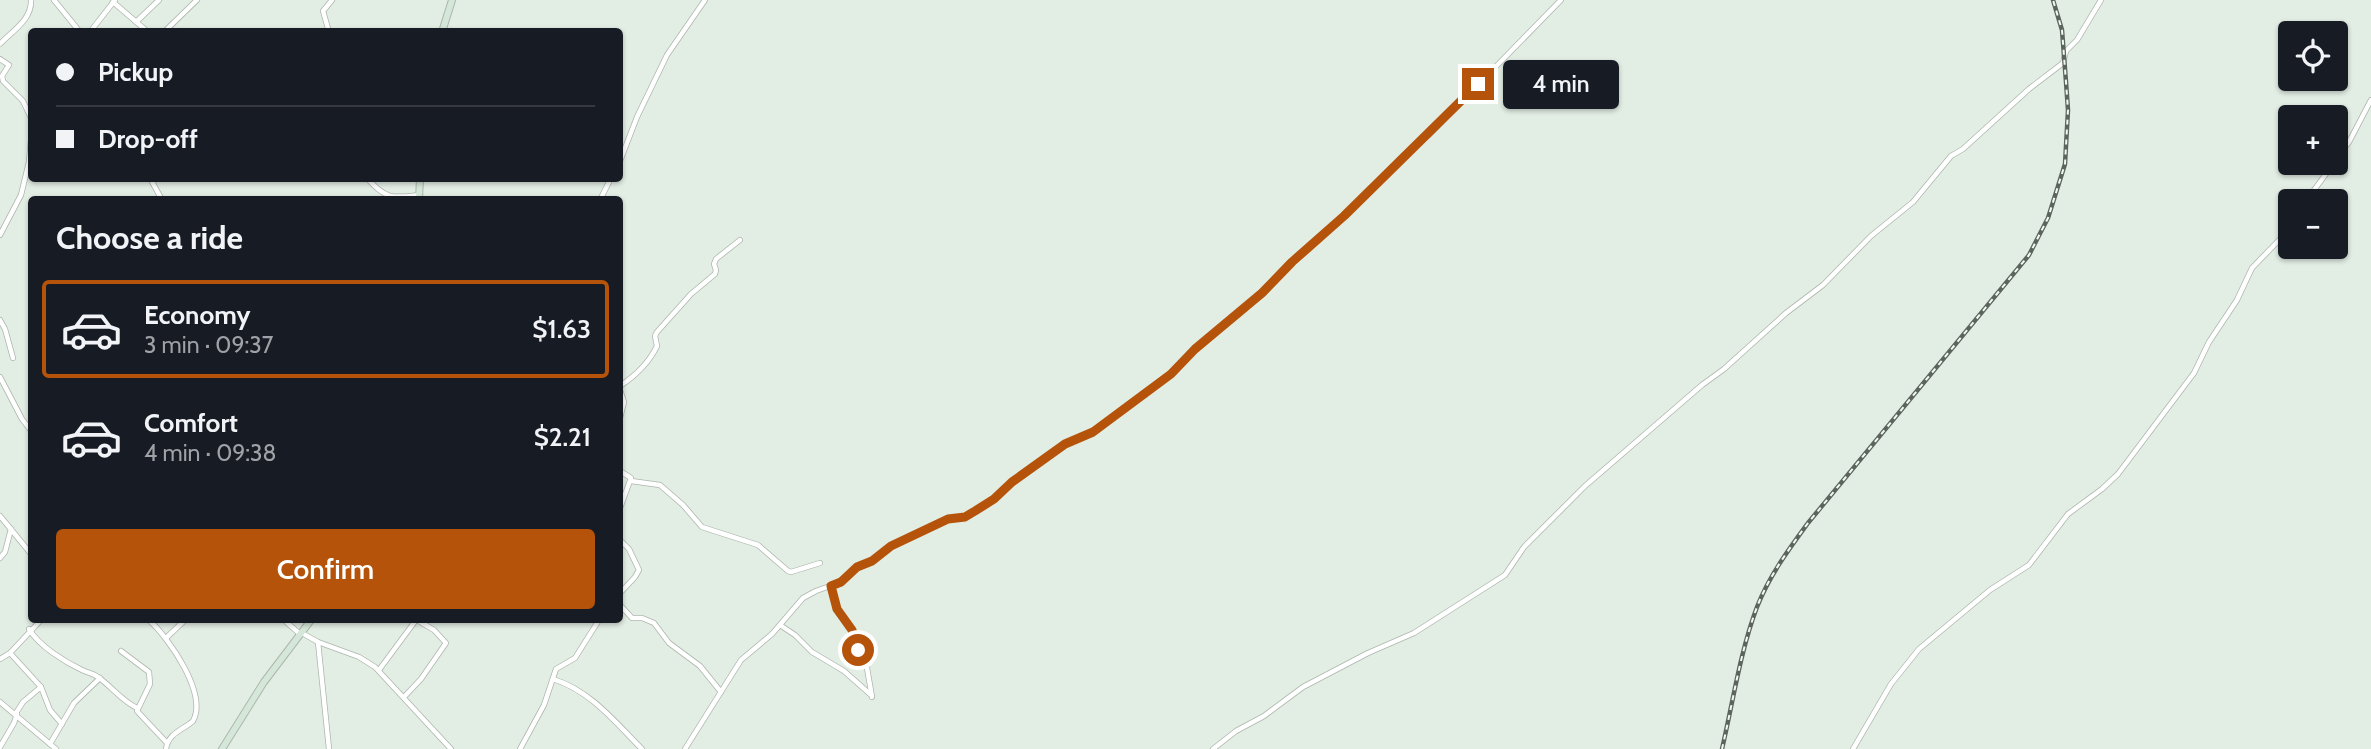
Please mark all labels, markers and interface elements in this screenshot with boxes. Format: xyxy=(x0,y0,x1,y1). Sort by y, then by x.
map controls xyxy=(2278,21,2348,259)
button: locate xyxy=(2278,21,2348,91)
text: Pickup xyxy=(98,56,173,88)
callout: 4 min xyxy=(1502,60,1618,108)
route end xyxy=(1462,68,1494,100)
text: 4 min xyxy=(1532,70,1590,98)
button: + xyxy=(2278,105,2348,175)
text: Drop-off xyxy=(98,123,198,155)
button: − xyxy=(2278,189,2348,259)
text: Choose a ride xyxy=(56,218,243,257)
icon: car xyxy=(60,298,123,361)
text: Economy xyxy=(144,299,250,331)
text: $1.63 xyxy=(532,313,591,345)
text: 3 min · 09:37 xyxy=(144,331,273,359)
icon: car xyxy=(60,406,123,469)
text: Comfort xyxy=(144,407,238,439)
text: $2.21 xyxy=(534,421,591,453)
text: 4 min · 09:38 xyxy=(144,439,276,467)
button: Confirm xyxy=(56,529,595,609)
route start xyxy=(842,634,874,666)

